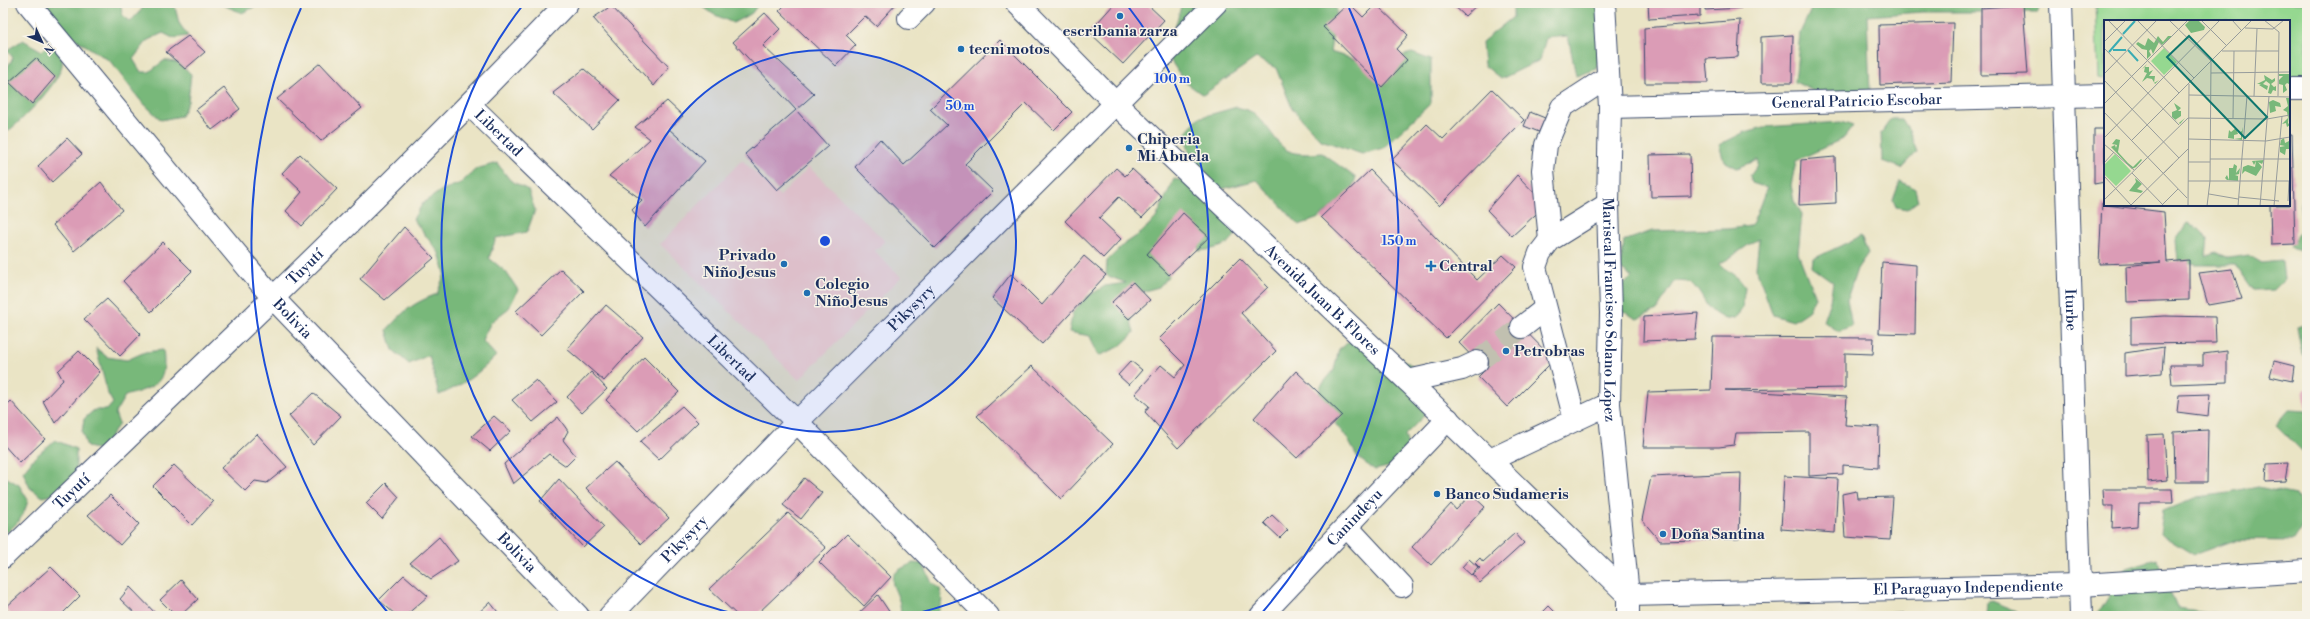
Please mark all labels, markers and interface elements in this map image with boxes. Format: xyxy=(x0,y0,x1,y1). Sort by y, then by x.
marker: escribania zarza xyxy=(1115,11,1125,21)
inset map xyxy=(2104,20,2290,206)
north arrow xyxy=(22,22,62,62)
place label: escribania zarza xyxy=(1062,22,1178,41)
text: N xyxy=(40,40,57,56)
place label: tecni motos xyxy=(969,40,1050,59)
marker: tecni motos xyxy=(956,44,966,54)
text: 100 m xyxy=(1154,72,1190,87)
street label: General Patricio Escobar xyxy=(1771,90,1943,113)
text: 50 m xyxy=(945,99,975,114)
street label: Libertad xyxy=(470,106,527,161)
place label: Chiperia Mi Abuela xyxy=(1137,130,1210,166)
marker: Chiperia Mi Abuela xyxy=(1124,143,1134,153)
street label: Mariscal Francisco Solano López xyxy=(1598,197,1620,423)
centre of rings xyxy=(818,234,832,248)
text: 150 m xyxy=(1382,234,1416,249)
street label: Avenida Juan B. Flores xyxy=(1260,240,1384,360)
street label: Tuyutí xyxy=(283,244,329,289)
place label: Privado Niño Jesus xyxy=(703,246,776,282)
place label: Central xyxy=(1439,257,1493,276)
marker: Privado Niño Jesus xyxy=(779,259,789,269)
marker: Central xyxy=(1426,261,1436,271)
place label: Colegio Niño Jesus xyxy=(815,275,888,311)
street label: Pikysyry xyxy=(884,280,940,336)
marker: Colegio Niño Jesus xyxy=(802,288,812,298)
street label: Iturbe xyxy=(2060,289,2081,331)
street label: Bolivia xyxy=(268,294,316,343)
street label: Libertad xyxy=(703,331,759,387)
place label: Petrobras xyxy=(1514,342,1585,361)
marker: Petrobras xyxy=(1501,346,1511,356)
street label: Tuyutí xyxy=(49,469,95,514)
street label: Canindeyu xyxy=(1323,484,1387,551)
place label: Banco Sudameris xyxy=(1445,485,1569,504)
marker: Banco Sudameris xyxy=(1432,489,1442,499)
street label: Pikysyry xyxy=(657,511,712,567)
place label: Doña Santina xyxy=(1671,525,1766,544)
street label: Bolivia xyxy=(492,528,541,577)
marker: Doña Santina xyxy=(1658,529,1668,539)
street label: El Paraguayo Independiente xyxy=(1873,576,2063,600)

